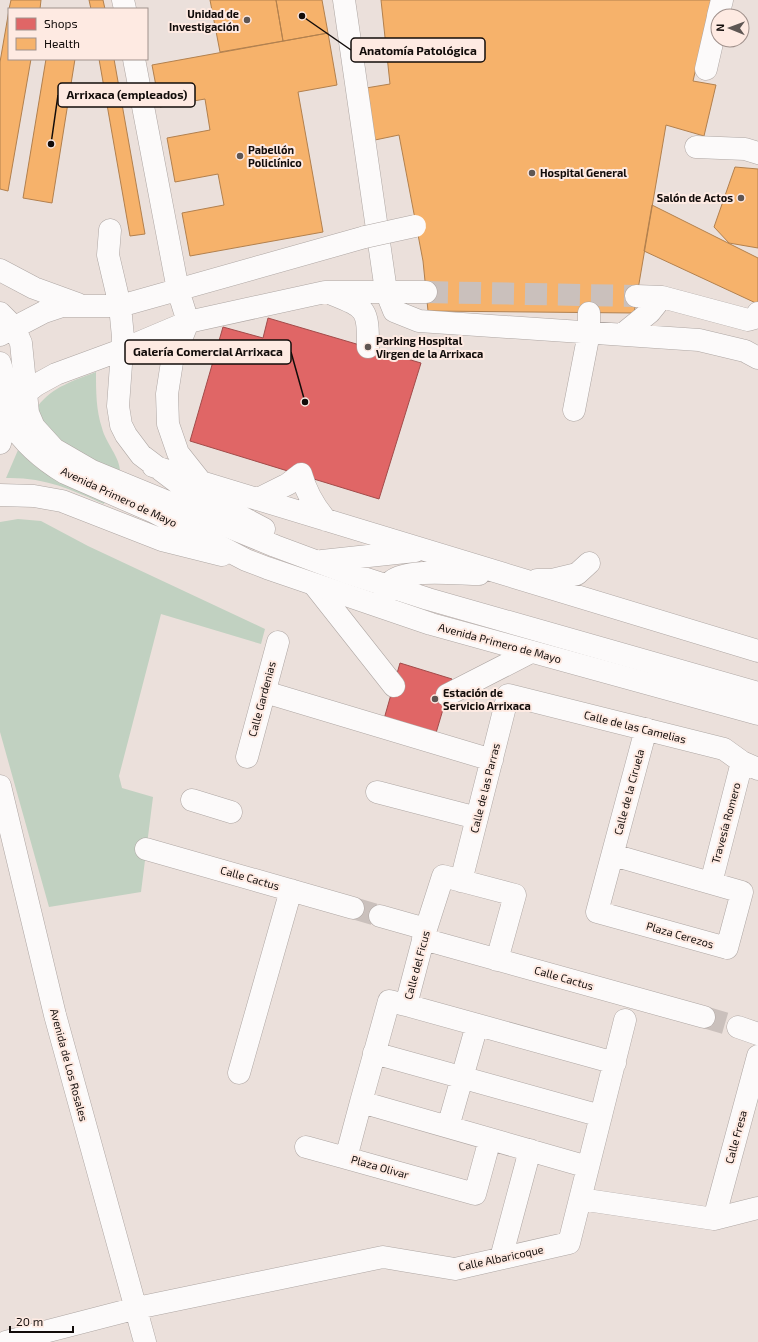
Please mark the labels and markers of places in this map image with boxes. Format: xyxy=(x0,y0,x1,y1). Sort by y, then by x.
place label: Unidad de Investigación xyxy=(169,7,239,33)
marker: Unidad de Investigación xyxy=(242,15,252,25)
callout: Anatomía Patológica xyxy=(351,38,485,62)
callout: Arrixaca (empleados) xyxy=(58,83,195,107)
place label: Pabellón Policlínico xyxy=(248,143,302,169)
marker: Pabellón Policlínico xyxy=(235,151,245,161)
place label: Hospital General xyxy=(540,166,627,179)
marker: Hospital General xyxy=(527,168,537,178)
place label: Salón de Actos xyxy=(657,191,733,204)
marker: Salón de Actos xyxy=(736,193,746,203)
place label: Parking Hospital Virgen de la Arrixaca xyxy=(376,334,483,360)
callout: Galería Comercial Arrixaca xyxy=(125,340,291,364)
marker: Parking Hospital Virgen de la Arrixaca xyxy=(363,342,373,352)
place label: Estación de Servicio Arrixaca xyxy=(443,686,531,712)
marker: Estación de Servicio Arrixaca xyxy=(430,694,440,704)

